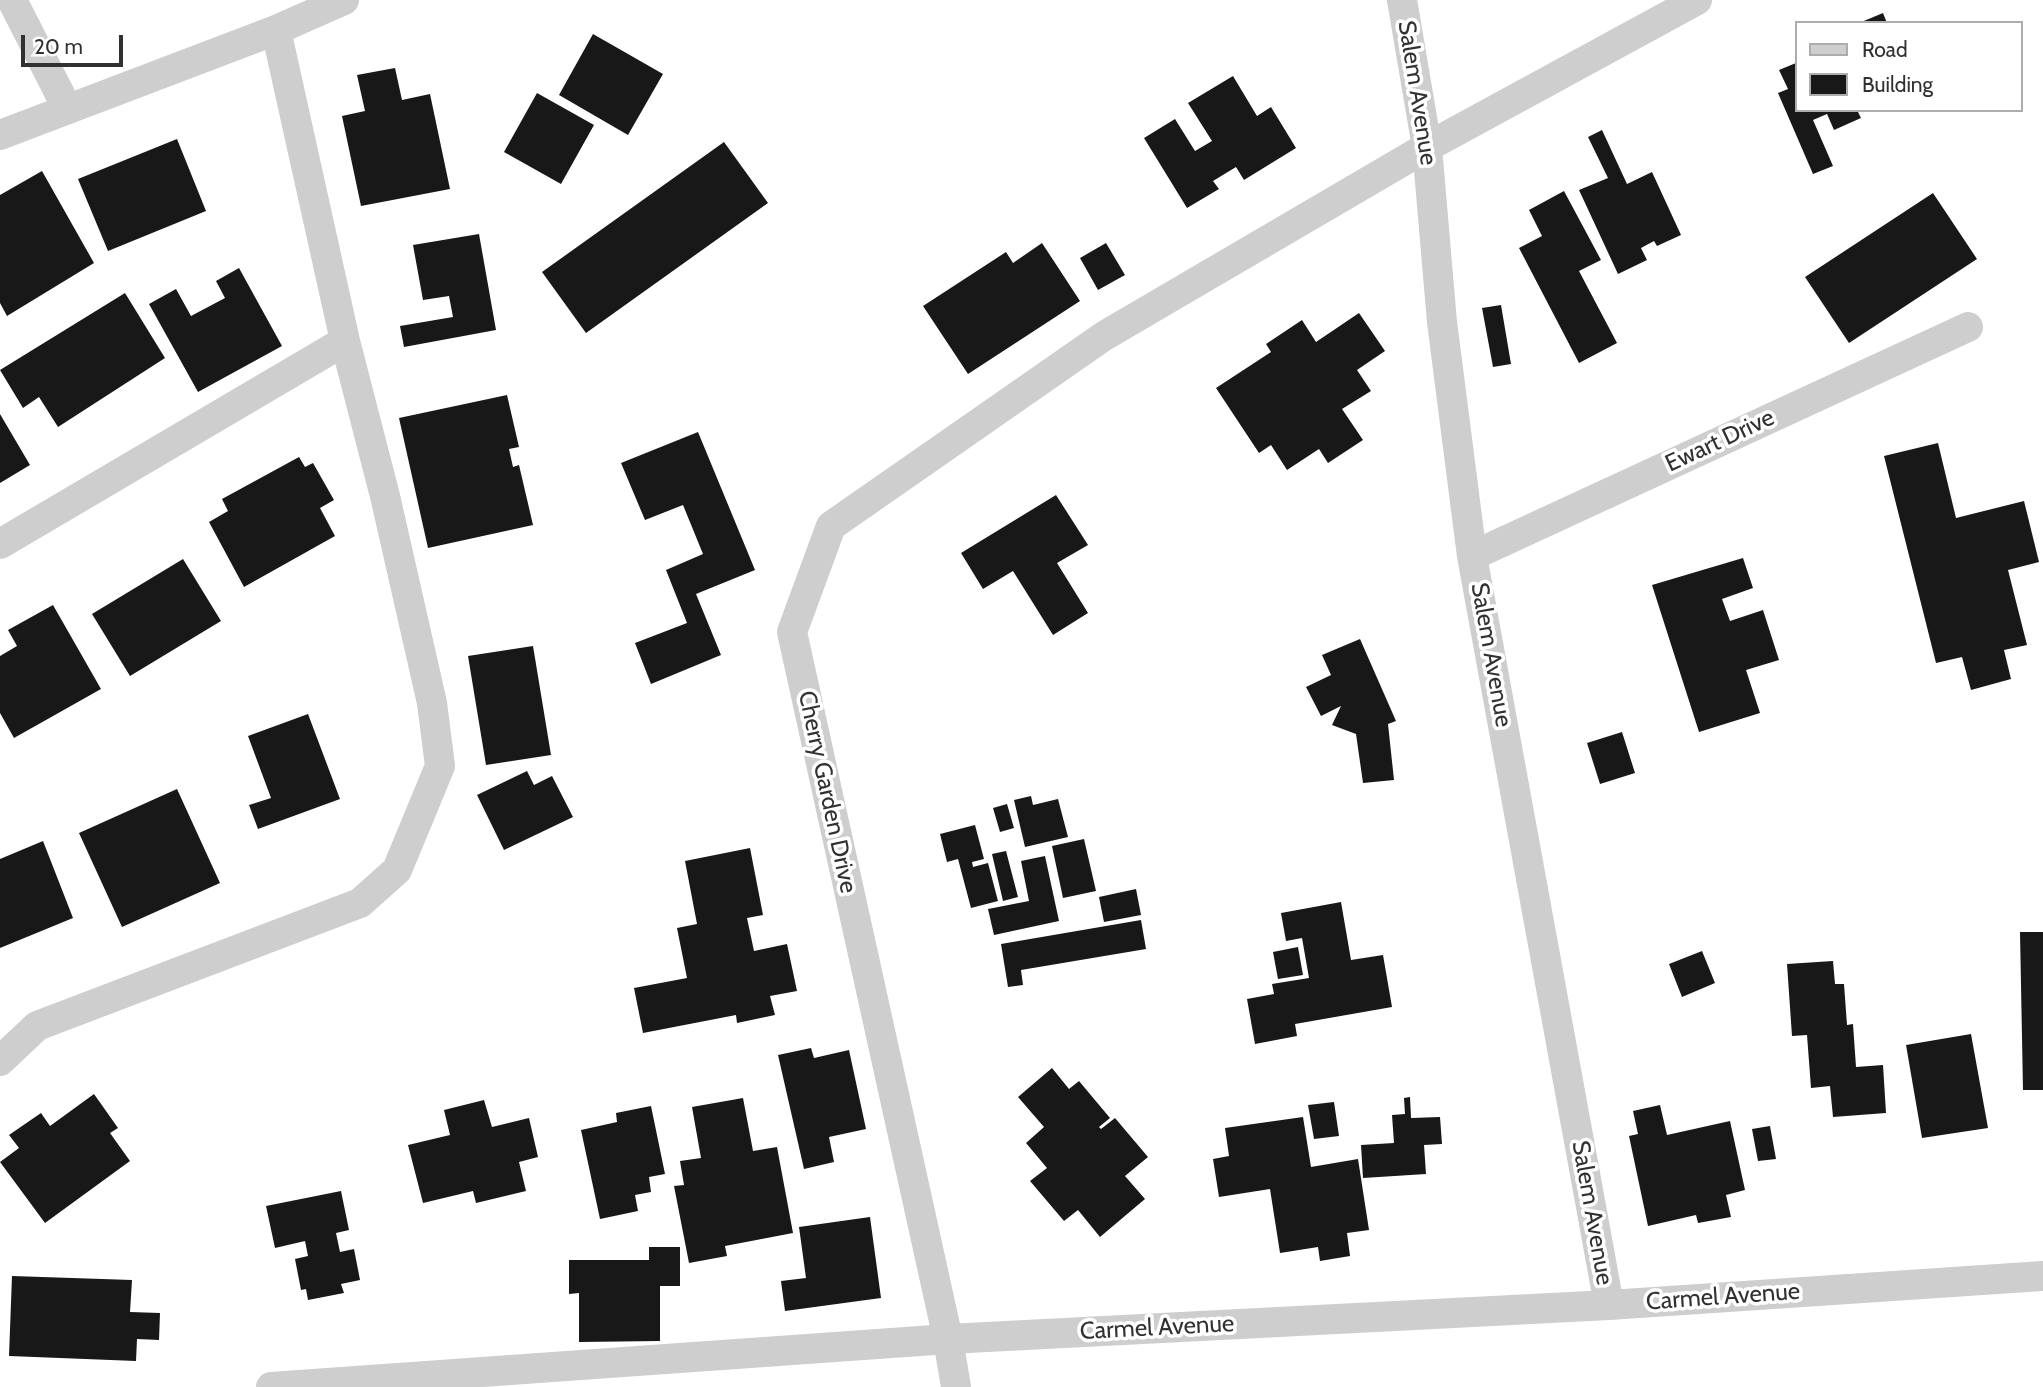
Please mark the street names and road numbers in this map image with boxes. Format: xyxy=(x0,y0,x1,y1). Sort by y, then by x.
street label: Salem Avenue xyxy=(1391,19,1443,167)
street label: Ewart Drive xyxy=(1661,403,1779,479)
street label: Salem Avenue xyxy=(1464,581,1518,729)
street label: Cherry Garden Drive xyxy=(792,688,862,896)
street label: Salem Avenue xyxy=(1565,1139,1619,1287)
street label: Carmel Avenue xyxy=(1645,1277,1801,1317)
street label: Carmel Avenue xyxy=(1079,1310,1235,1346)

